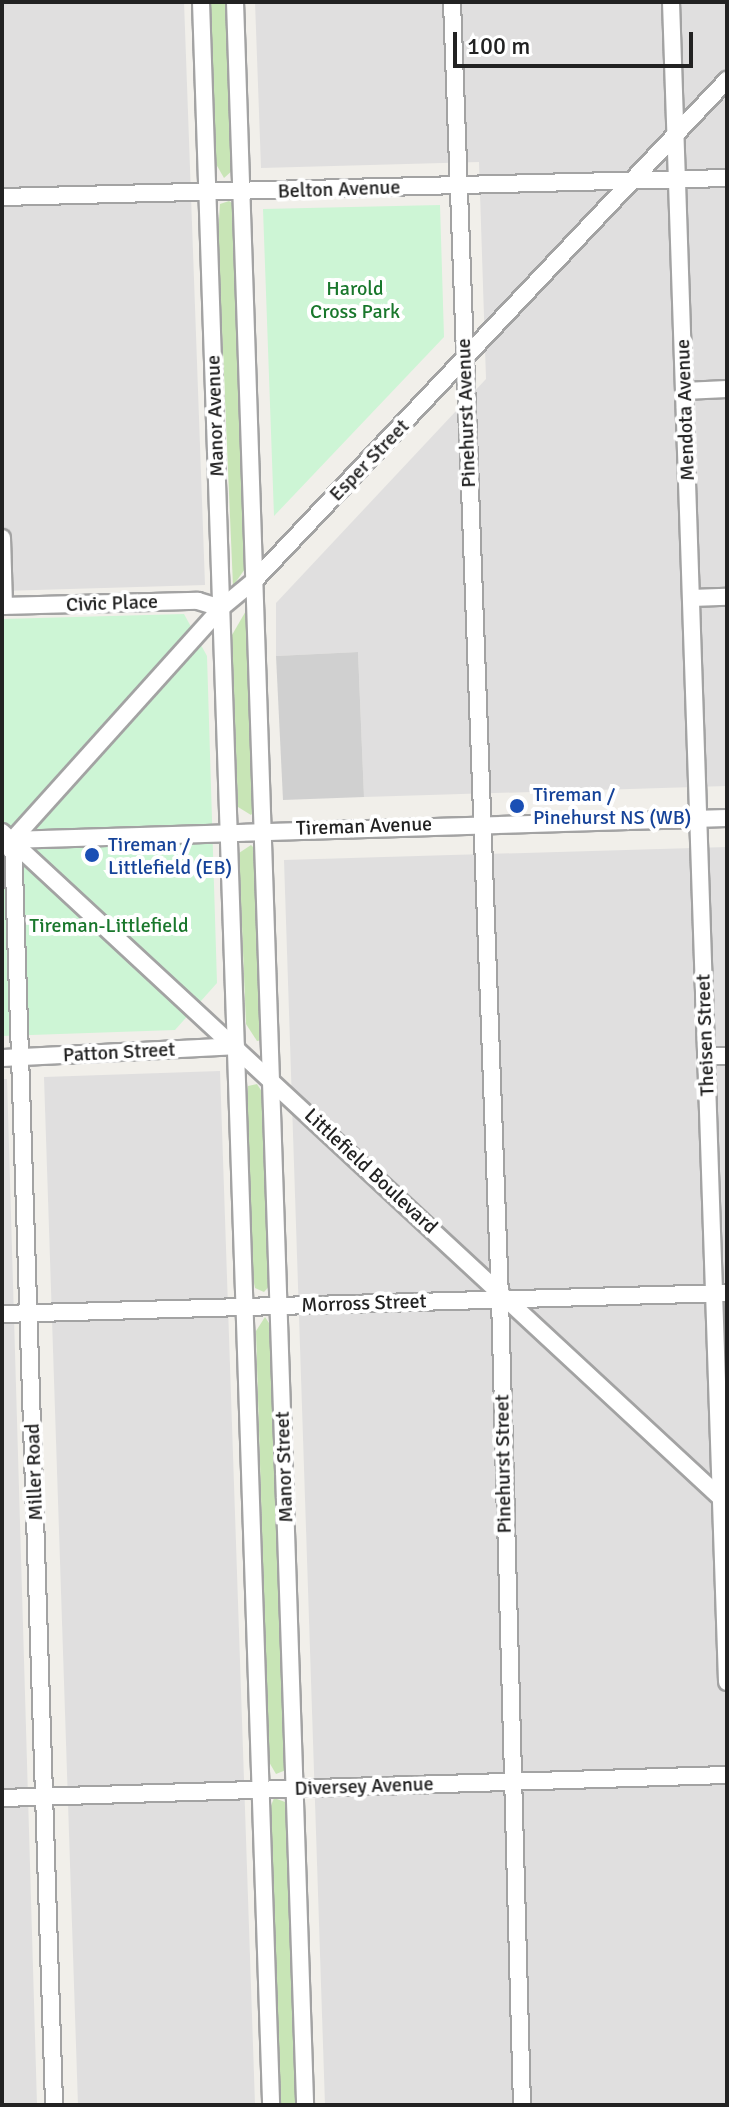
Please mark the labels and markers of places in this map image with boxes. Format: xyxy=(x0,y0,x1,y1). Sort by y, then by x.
place label: Tireman / Pinehurst NS (WB) xyxy=(533,782,691,829)
marker: Tireman / Pinehurst NS (WB) xyxy=(508,797,526,815)
place label: Tireman / Littlefield (EB) xyxy=(108,832,232,879)
marker: Tireman / Littlefield (EB) xyxy=(83,846,101,864)

